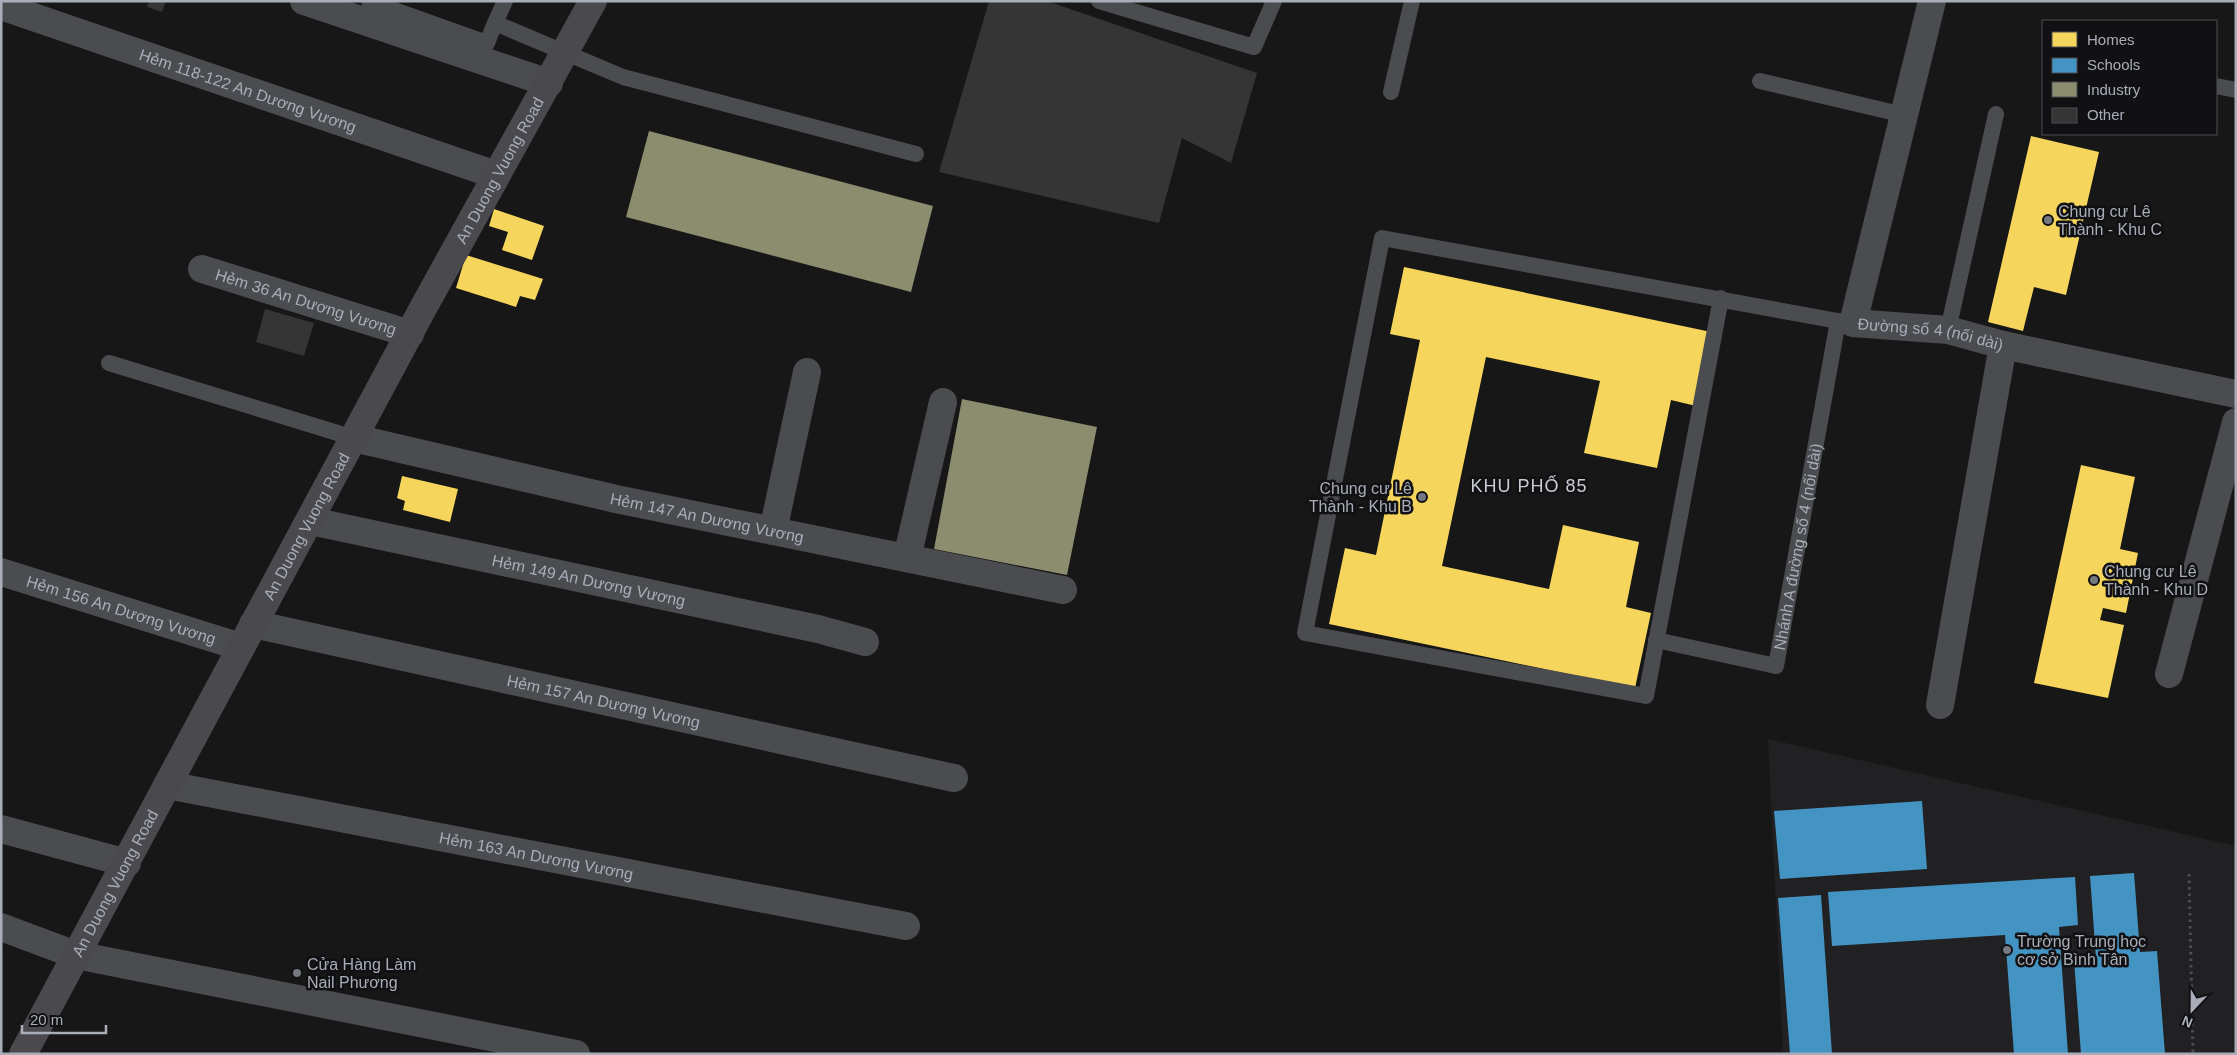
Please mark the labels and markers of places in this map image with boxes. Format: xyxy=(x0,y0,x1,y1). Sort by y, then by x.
place label: Chung cư Lê Thành - Khu C xyxy=(2058,203,2162,238)
marker: Chung cư Lê Thành - Khu C xyxy=(2042,214,2054,226)
place label: Chung cư Lê Thành - Khu B xyxy=(1309,480,1412,515)
marker: Chung cư Lê Thành - Khu B xyxy=(1416,491,1428,503)
place label: Chung cư Lê Thành - Khu D xyxy=(2104,563,2208,598)
marker: Chung cư Lê Thành - Khu D xyxy=(2088,574,2100,586)
place label: Trường Trung học cơ sở Bình Tân xyxy=(2017,933,2146,968)
marker: Trường Trung học cơ sở Bình Tân xyxy=(2001,944,2013,956)
place label: Cửa Hàng Làm Nail Phương xyxy=(307,956,416,991)
marker: Cửa Hàng Làm Nail Phương xyxy=(291,967,303,979)

